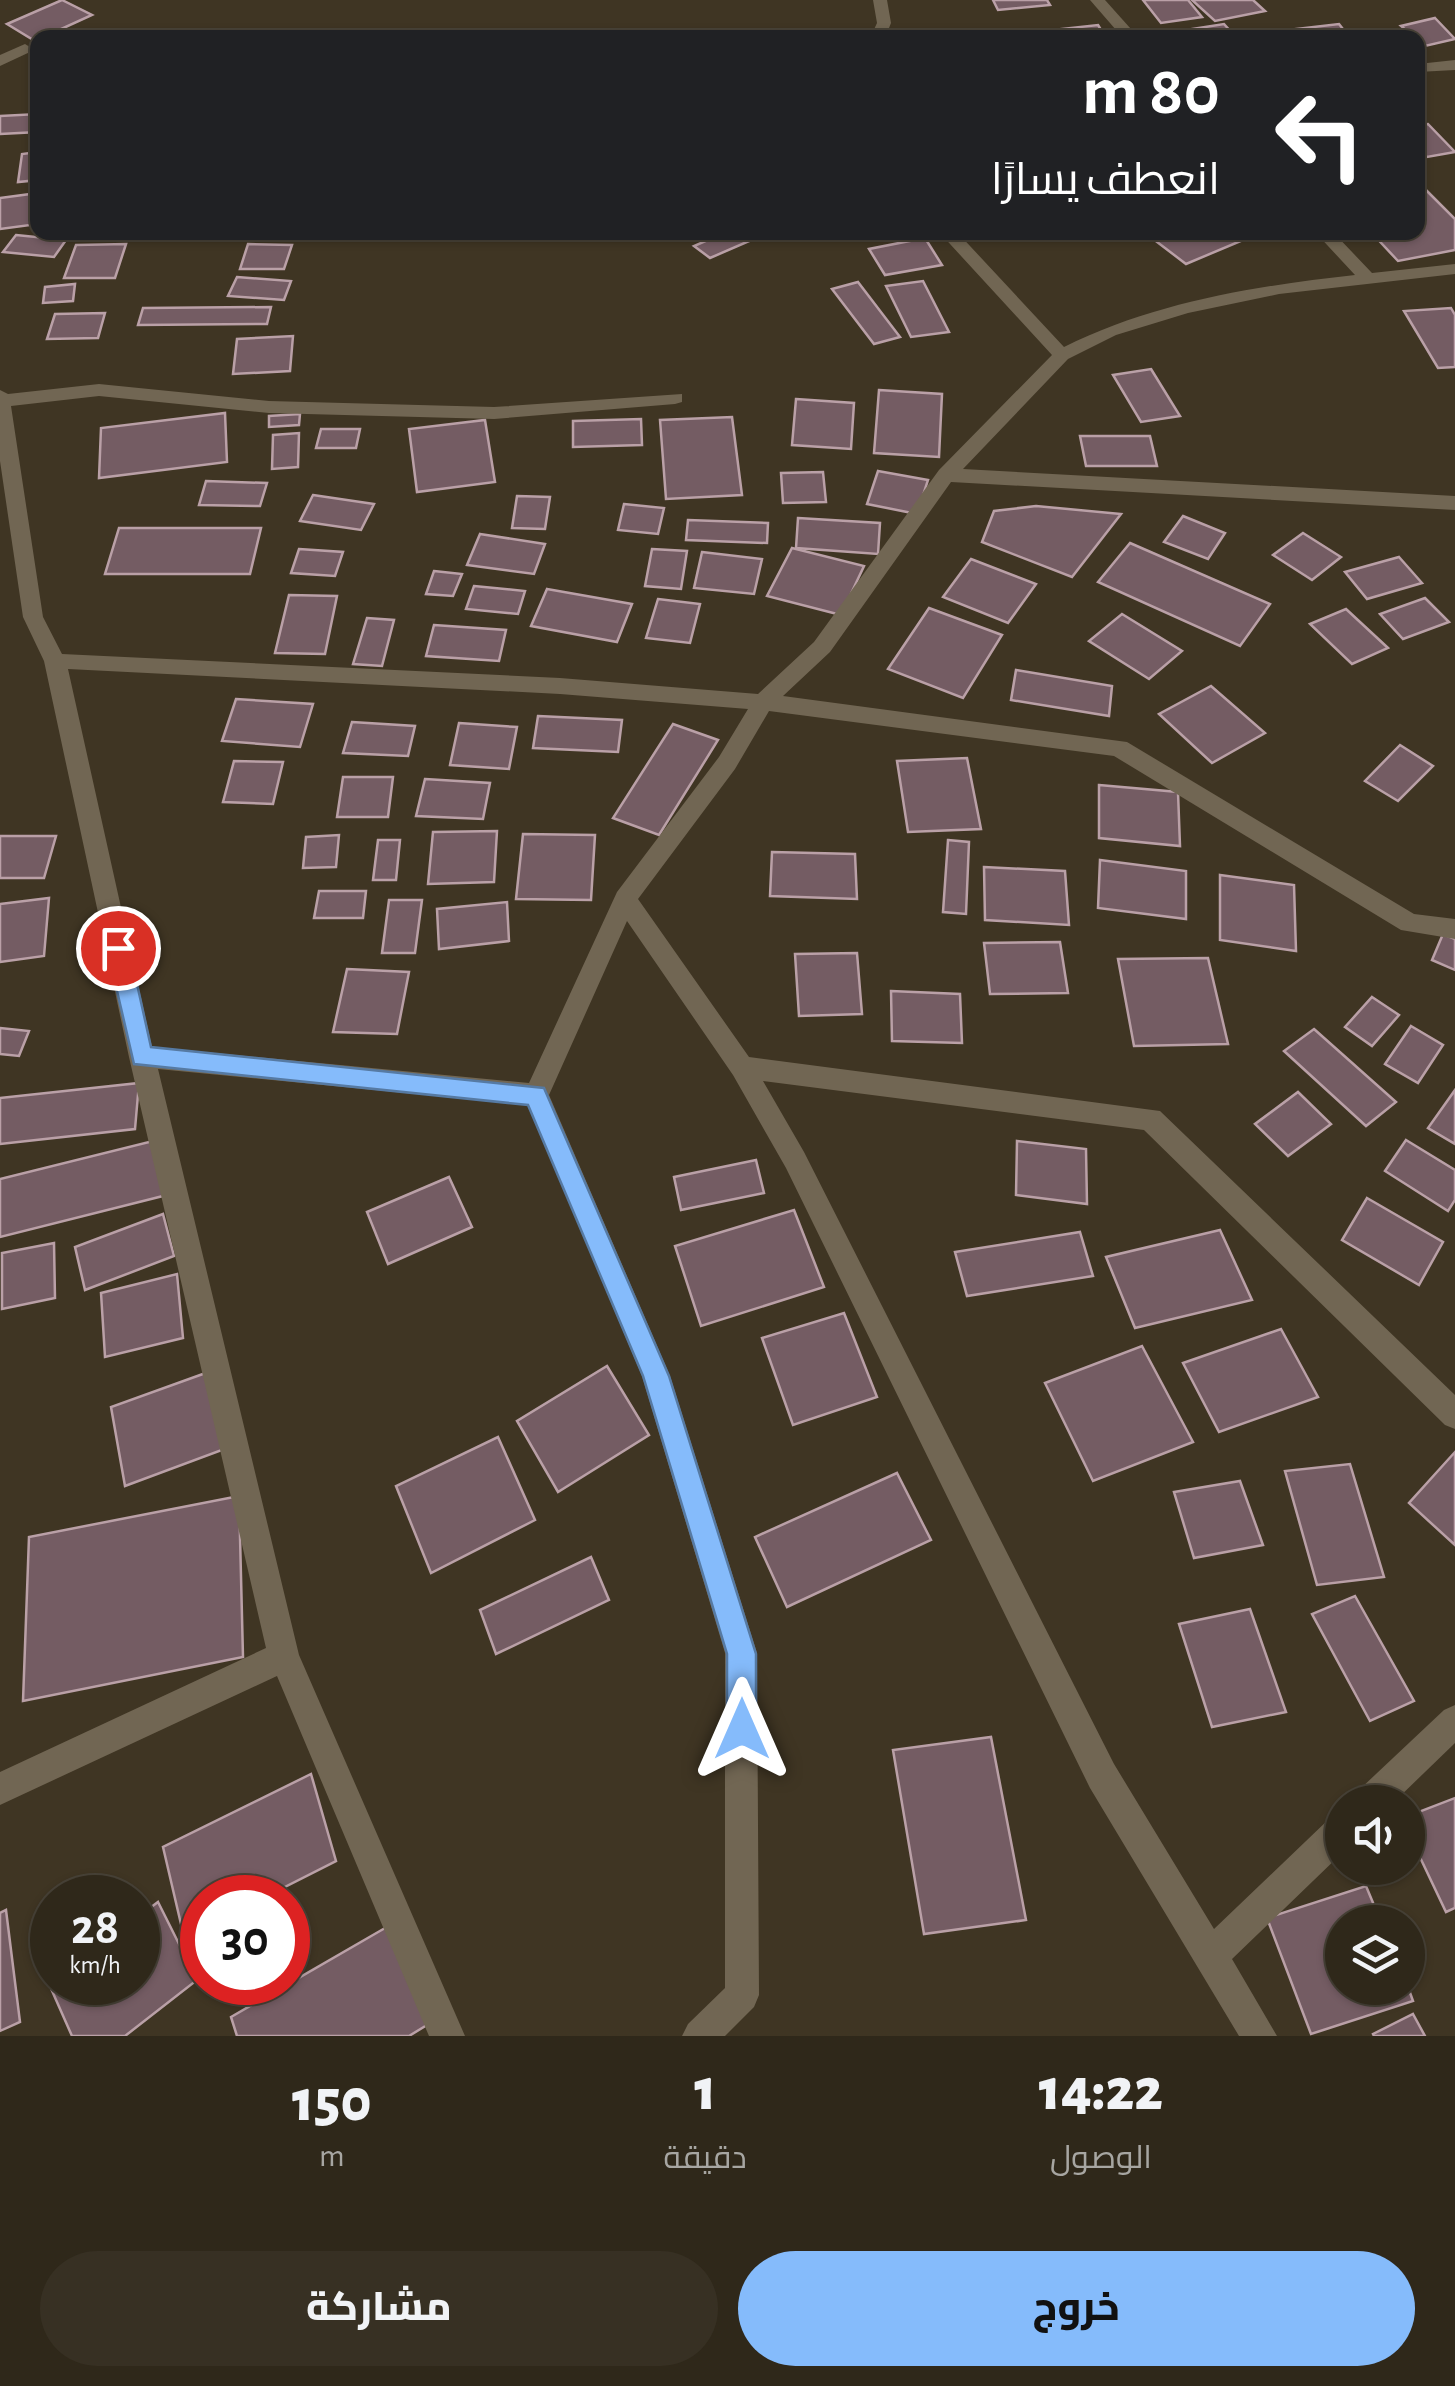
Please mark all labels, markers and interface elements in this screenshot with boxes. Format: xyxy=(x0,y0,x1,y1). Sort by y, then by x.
text: 80 m xyxy=(1082,57,1220,127)
icon: left xyxy=(1255,70,1385,200)
text: انعطف يسارًا xyxy=(991,158,1220,203)
pin xyxy=(76,906,161,991)
icon: arrive xyxy=(91,921,146,976)
position arrow xyxy=(690,1677,794,1781)
map controls xyxy=(1325,1785,1425,2005)
button: sound xyxy=(1325,1785,1425,1885)
speed limit sign: 30 xyxy=(180,1875,310,2005)
text: 28 xyxy=(71,1903,119,1953)
button: layers xyxy=(1325,1905,1425,2005)
text: km/h xyxy=(69,1953,121,1978)
text: 1 xyxy=(694,2061,716,2121)
text: 14:22 xyxy=(1039,2061,1163,2121)
text: 150 xyxy=(292,2072,372,2132)
text: m xyxy=(319,2140,345,2172)
text: دقيقة xyxy=(664,2142,747,2174)
text: الوصول xyxy=(1050,2142,1152,2174)
button: مشاركة xyxy=(40,2251,718,2366)
button: خروج xyxy=(738,2251,1415,2366)

